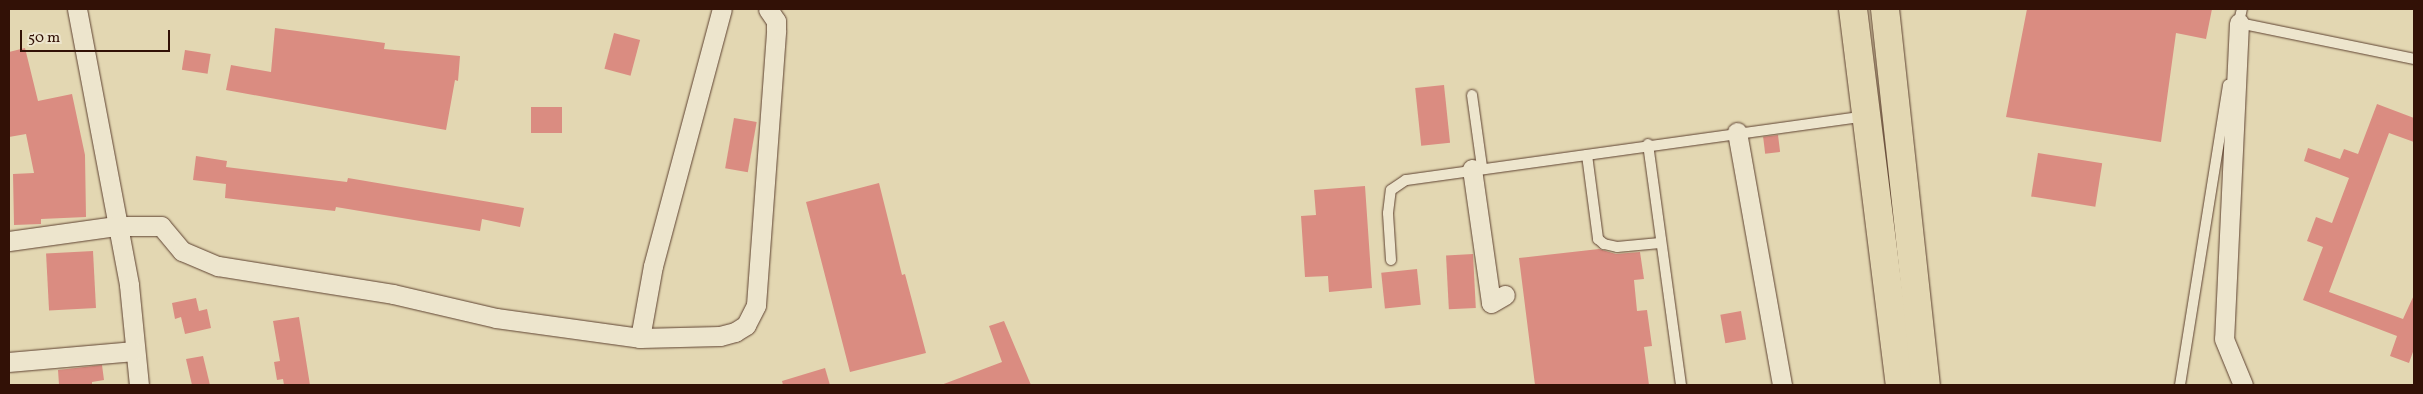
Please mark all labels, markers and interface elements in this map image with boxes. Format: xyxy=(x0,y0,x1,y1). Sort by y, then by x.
scale bar xyxy=(22,20,172,52)
text: 50 m xyxy=(28,28,60,49)

